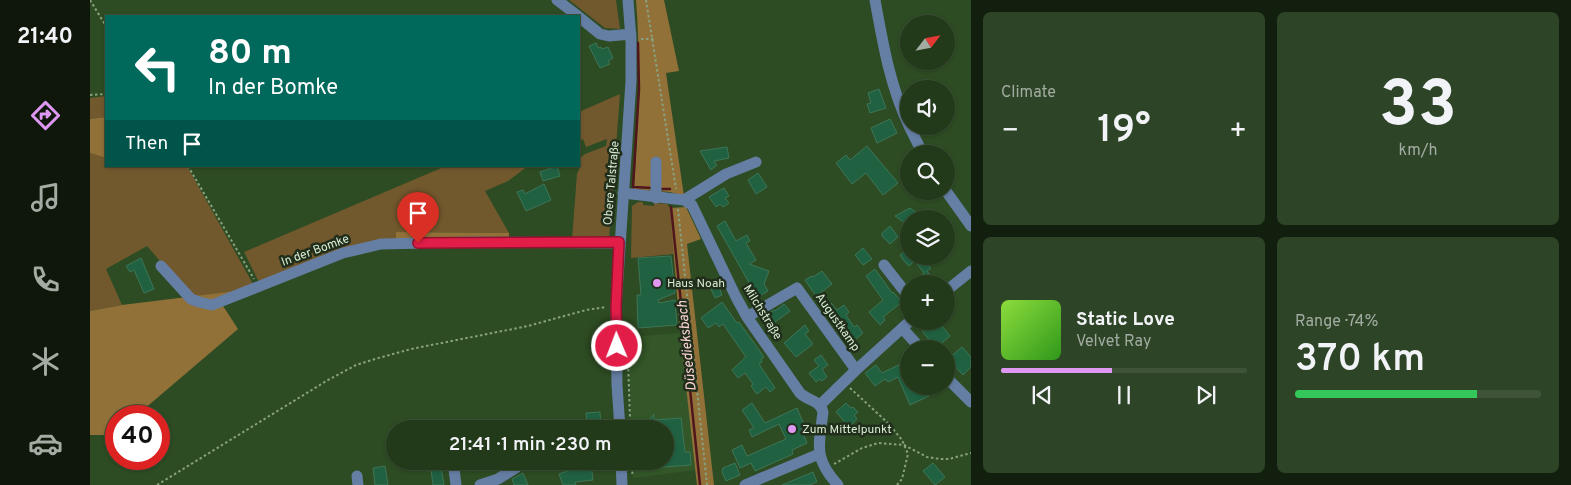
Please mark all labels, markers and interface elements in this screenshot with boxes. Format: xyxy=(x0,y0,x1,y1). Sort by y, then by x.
north arrow xyxy=(900,15,955,70)
map controls xyxy=(900,15,955,395)
text: 21:40 xyxy=(17,24,73,51)
text: 80 m xyxy=(208,32,292,76)
icon: left xyxy=(125,35,190,100)
text: 33 xyxy=(1379,67,1457,149)
text: In der Bomke xyxy=(208,75,338,102)
button: sound xyxy=(900,80,955,135)
text: Climate xyxy=(1001,83,1056,103)
icon: directions xyxy=(28,98,63,133)
text: 19° xyxy=(1097,107,1151,156)
text: − xyxy=(1001,114,1019,150)
text: + xyxy=(1229,114,1247,150)
icon: arrive xyxy=(178,130,206,158)
text: Then xyxy=(125,132,168,156)
street label: Obere Talstraße xyxy=(600,140,624,226)
text: km/h xyxy=(1399,141,1437,161)
button: search xyxy=(900,145,955,200)
icon: music xyxy=(28,180,63,215)
pin xyxy=(397,192,439,243)
icon: arrive xyxy=(404,199,432,227)
button: layers xyxy=(900,210,955,265)
street label: In der Bomke xyxy=(279,231,351,271)
icon: phone xyxy=(28,262,63,297)
button: + xyxy=(900,275,955,330)
place label: Haus Noah xyxy=(667,276,725,292)
marker: Haus Noah xyxy=(651,277,663,289)
street label: Milchstraße xyxy=(739,282,785,343)
street label: Augustkamp xyxy=(811,290,863,355)
water label: Düsedieksbach xyxy=(674,299,701,392)
text: Static Love xyxy=(1076,308,1175,332)
text: Range · 74% xyxy=(1295,312,1378,332)
position arrow xyxy=(590,319,642,371)
text: Velvet Ray xyxy=(1076,332,1151,352)
text: 370 km xyxy=(1295,336,1425,385)
button: − xyxy=(900,340,955,395)
icon: climate xyxy=(28,344,63,379)
icon: previous xyxy=(1028,381,1056,409)
icon: pause xyxy=(1110,381,1138,409)
icon: next xyxy=(1192,381,1220,409)
speed limit sign: 40 xyxy=(105,405,170,470)
place label: Zum Mittelpunkt xyxy=(802,422,892,438)
marker: Zum Mittelpunkt xyxy=(786,423,798,435)
icon: car xyxy=(28,426,63,461)
text: 21:41 · 1 min · 230 m xyxy=(449,433,611,457)

